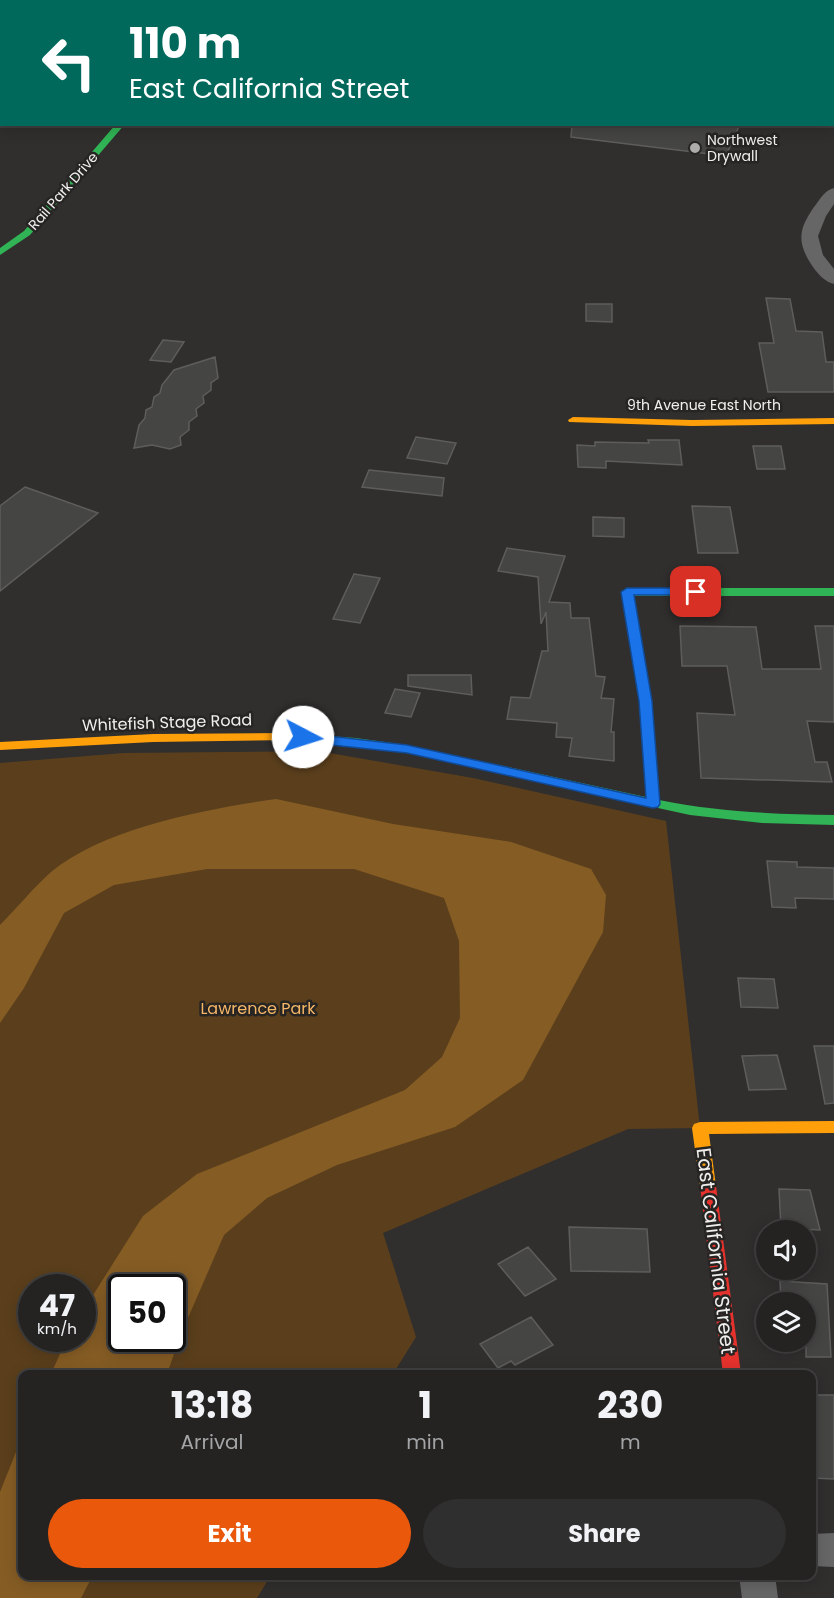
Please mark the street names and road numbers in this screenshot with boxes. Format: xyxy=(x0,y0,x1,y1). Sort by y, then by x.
street label: Rail Park Drive xyxy=(23,147,103,234)
street label: 9th Avenue East North xyxy=(627,395,781,415)
street label: Whitefish Stage Road xyxy=(82,708,252,737)
street label: East California Street xyxy=(689,1146,743,1356)

